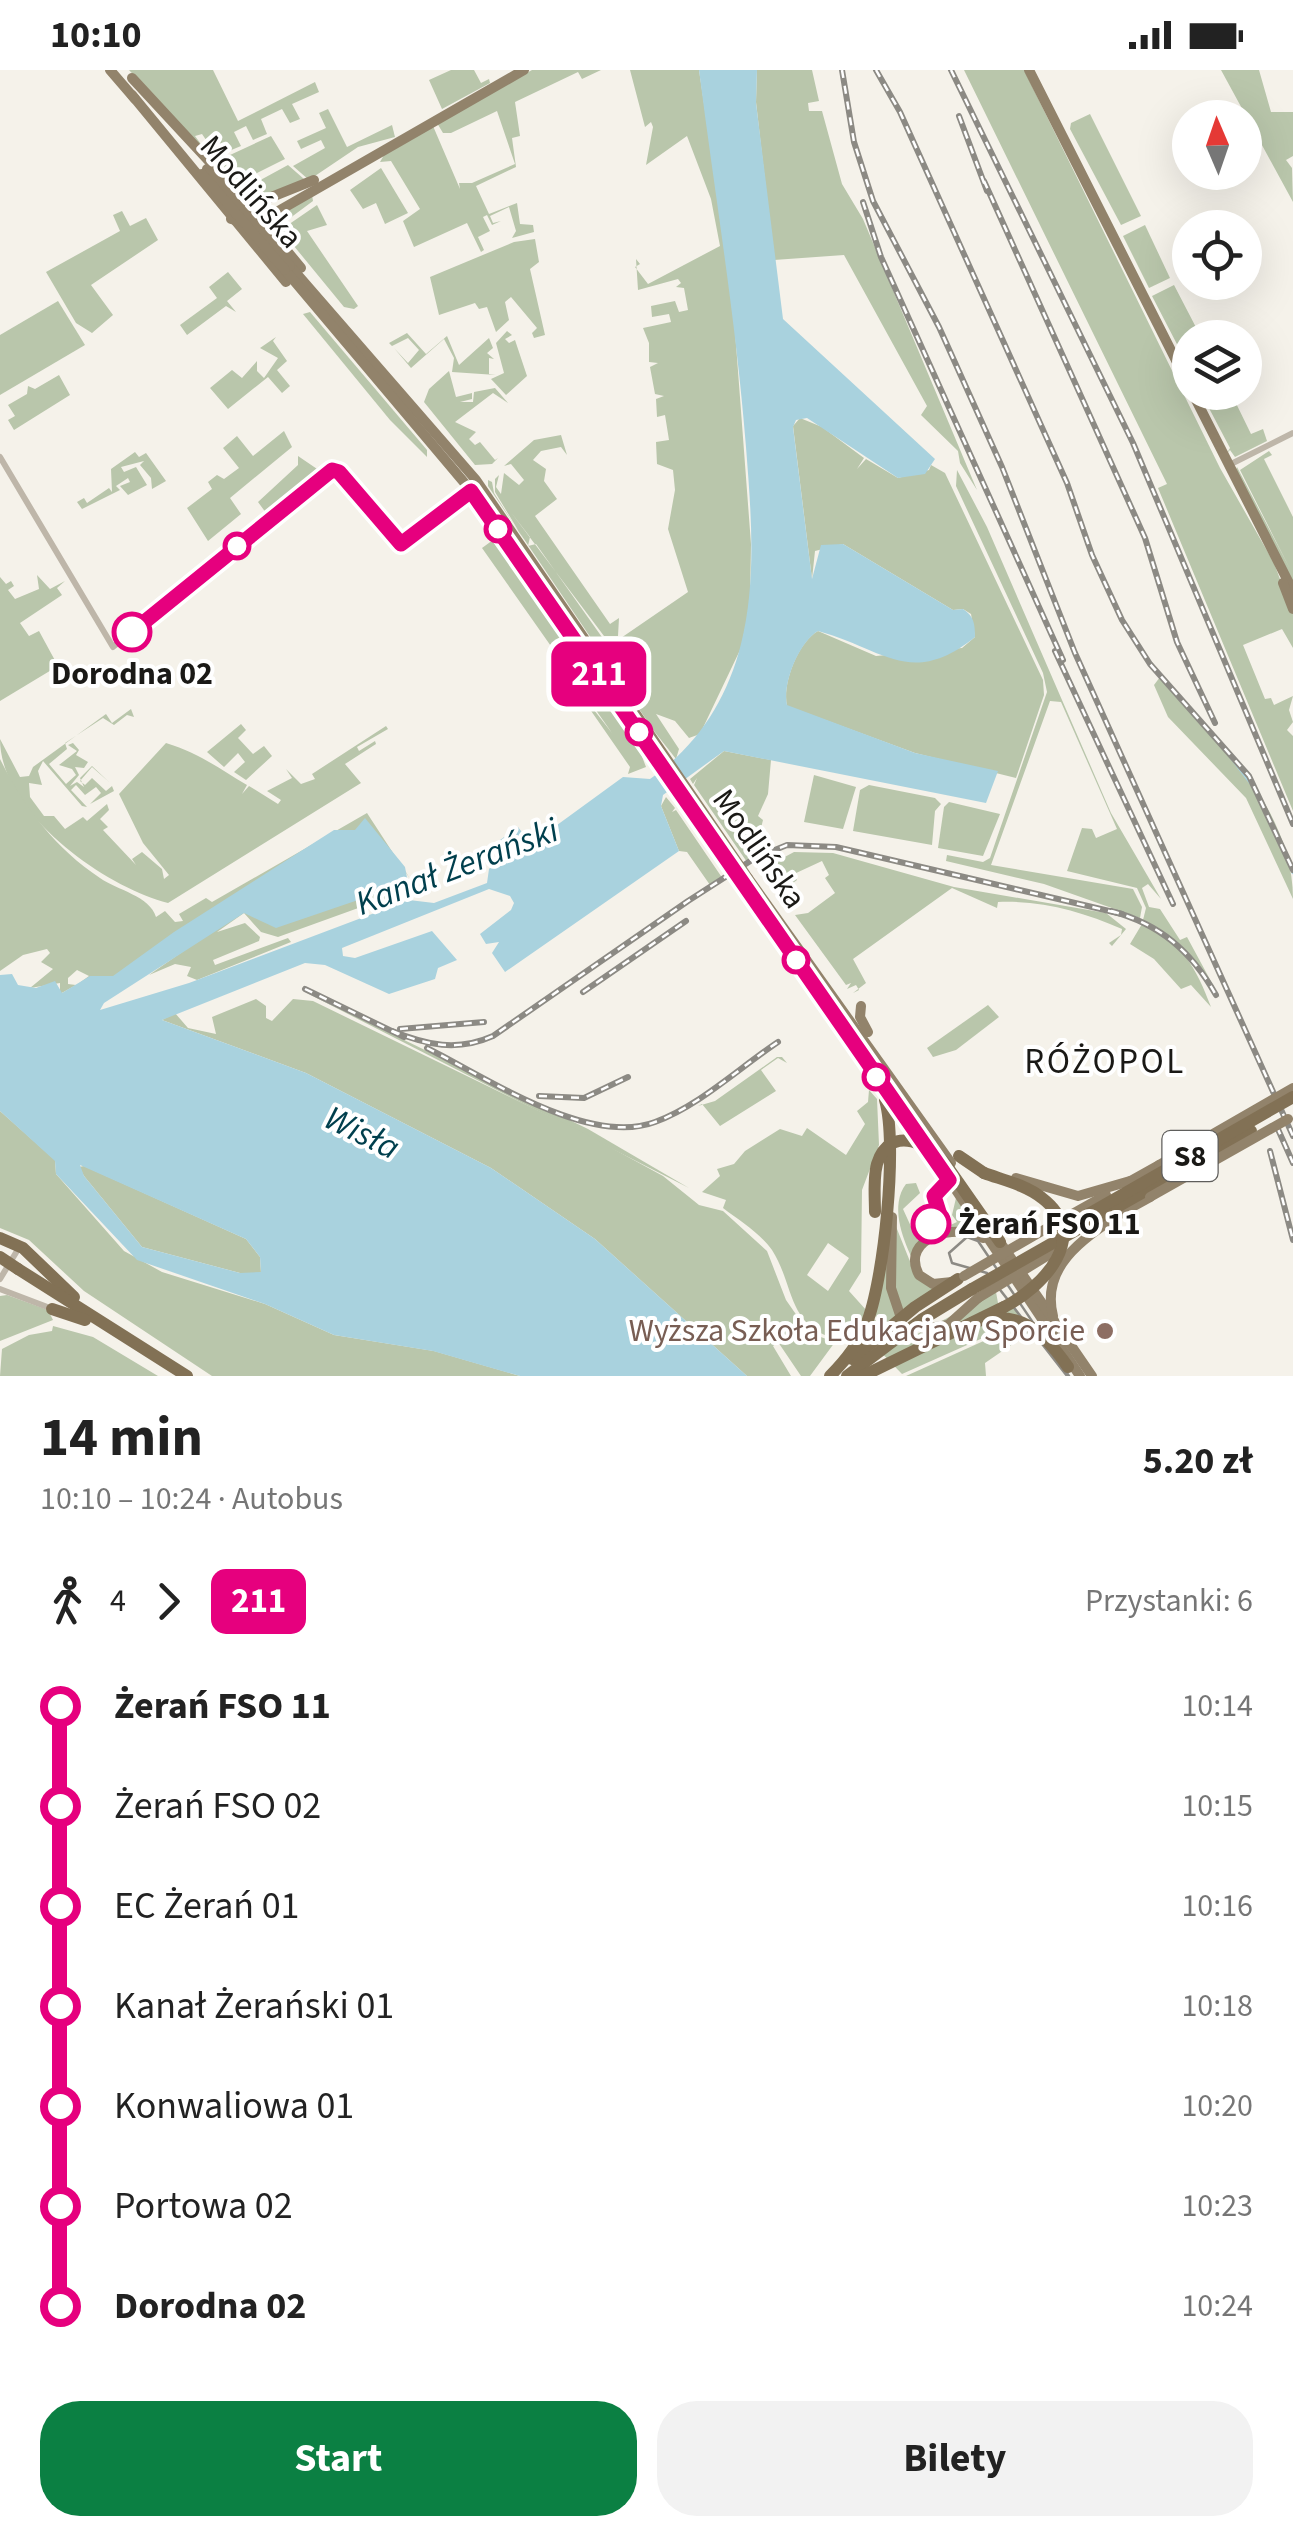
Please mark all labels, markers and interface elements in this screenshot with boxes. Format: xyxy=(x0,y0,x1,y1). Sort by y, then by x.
text: 10:10 xyxy=(50,8,142,62)
north arrow xyxy=(1172,100,1262,190)
map controls xyxy=(1172,100,1262,410)
street label: Modlińska xyxy=(189,125,313,259)
button: locate xyxy=(1172,210,1262,300)
button: layers xyxy=(1172,320,1262,410)
unlabelled marker xyxy=(485,516,511,542)
unlabelled marker xyxy=(224,533,250,559)
marker: Dorodna 02 xyxy=(113,613,151,651)
line badge: 211 xyxy=(542,642,656,706)
text: 211 xyxy=(571,649,627,699)
place label: Dorodna 02 xyxy=(51,651,213,697)
unlabelled marker xyxy=(626,719,652,745)
street label: Modlińska xyxy=(701,780,817,918)
water label: Kanał Żerański xyxy=(348,805,566,929)
unlabelled marker xyxy=(783,947,809,973)
district label: RÓŻOPOL xyxy=(1024,1037,1186,1087)
unlabelled marker xyxy=(863,1064,889,1090)
water label: Wisła xyxy=(316,1094,408,1172)
road number: S8 xyxy=(1162,1131,1218,1181)
place label: Żerań FSO 11 xyxy=(958,1201,1141,1247)
marker: Żerań FSO 11 xyxy=(912,1205,950,1243)
place label: Wyższa Szkoła Edukacja w Sporcie xyxy=(629,1308,1085,1354)
marker: Wyższa Szkoła Edukacja w Sporcie xyxy=(1094,1320,1116,1342)
text: 14 min xyxy=(40,1399,203,1477)
text: 5.20 zł xyxy=(1143,1434,1253,1488)
text: 10:10 – 10:24 · Autobus xyxy=(40,1476,343,1522)
icon: walk xyxy=(40,1574,95,1629)
icon: forward xyxy=(141,1574,196,1629)
text: 211 xyxy=(231,1576,286,1626)
text: 4 xyxy=(110,1578,126,1624)
text: Przystanki: 6 xyxy=(1085,1578,1253,1624)
text: Żerań FSO 11 xyxy=(114,1679,331,1733)
text: 10:14 xyxy=(1181,1683,1253,1729)
text: Żerań FSO 02 xyxy=(114,1779,321,1833)
text: 10:15 xyxy=(1181,1783,1253,1829)
text: EC Żerań 01 xyxy=(114,1879,299,1933)
text: 10:16 xyxy=(1181,1883,1253,1929)
text: Kanał Żerański 01 xyxy=(114,1979,394,2033)
text: 10:18 xyxy=(1181,1983,1253,2029)
text: Konwaliowa 01 xyxy=(114,2079,354,2133)
text: 10:20 xyxy=(1181,2083,1253,2129)
text: Portowa 02 xyxy=(114,2179,293,2233)
text: 10:23 xyxy=(1181,2183,1253,2229)
text: Dorodna 02 xyxy=(114,2279,306,2333)
text: 10:24 xyxy=(1181,2283,1253,2329)
button: Start xyxy=(40,2401,637,2516)
button: Bilety xyxy=(657,2401,1253,2516)

